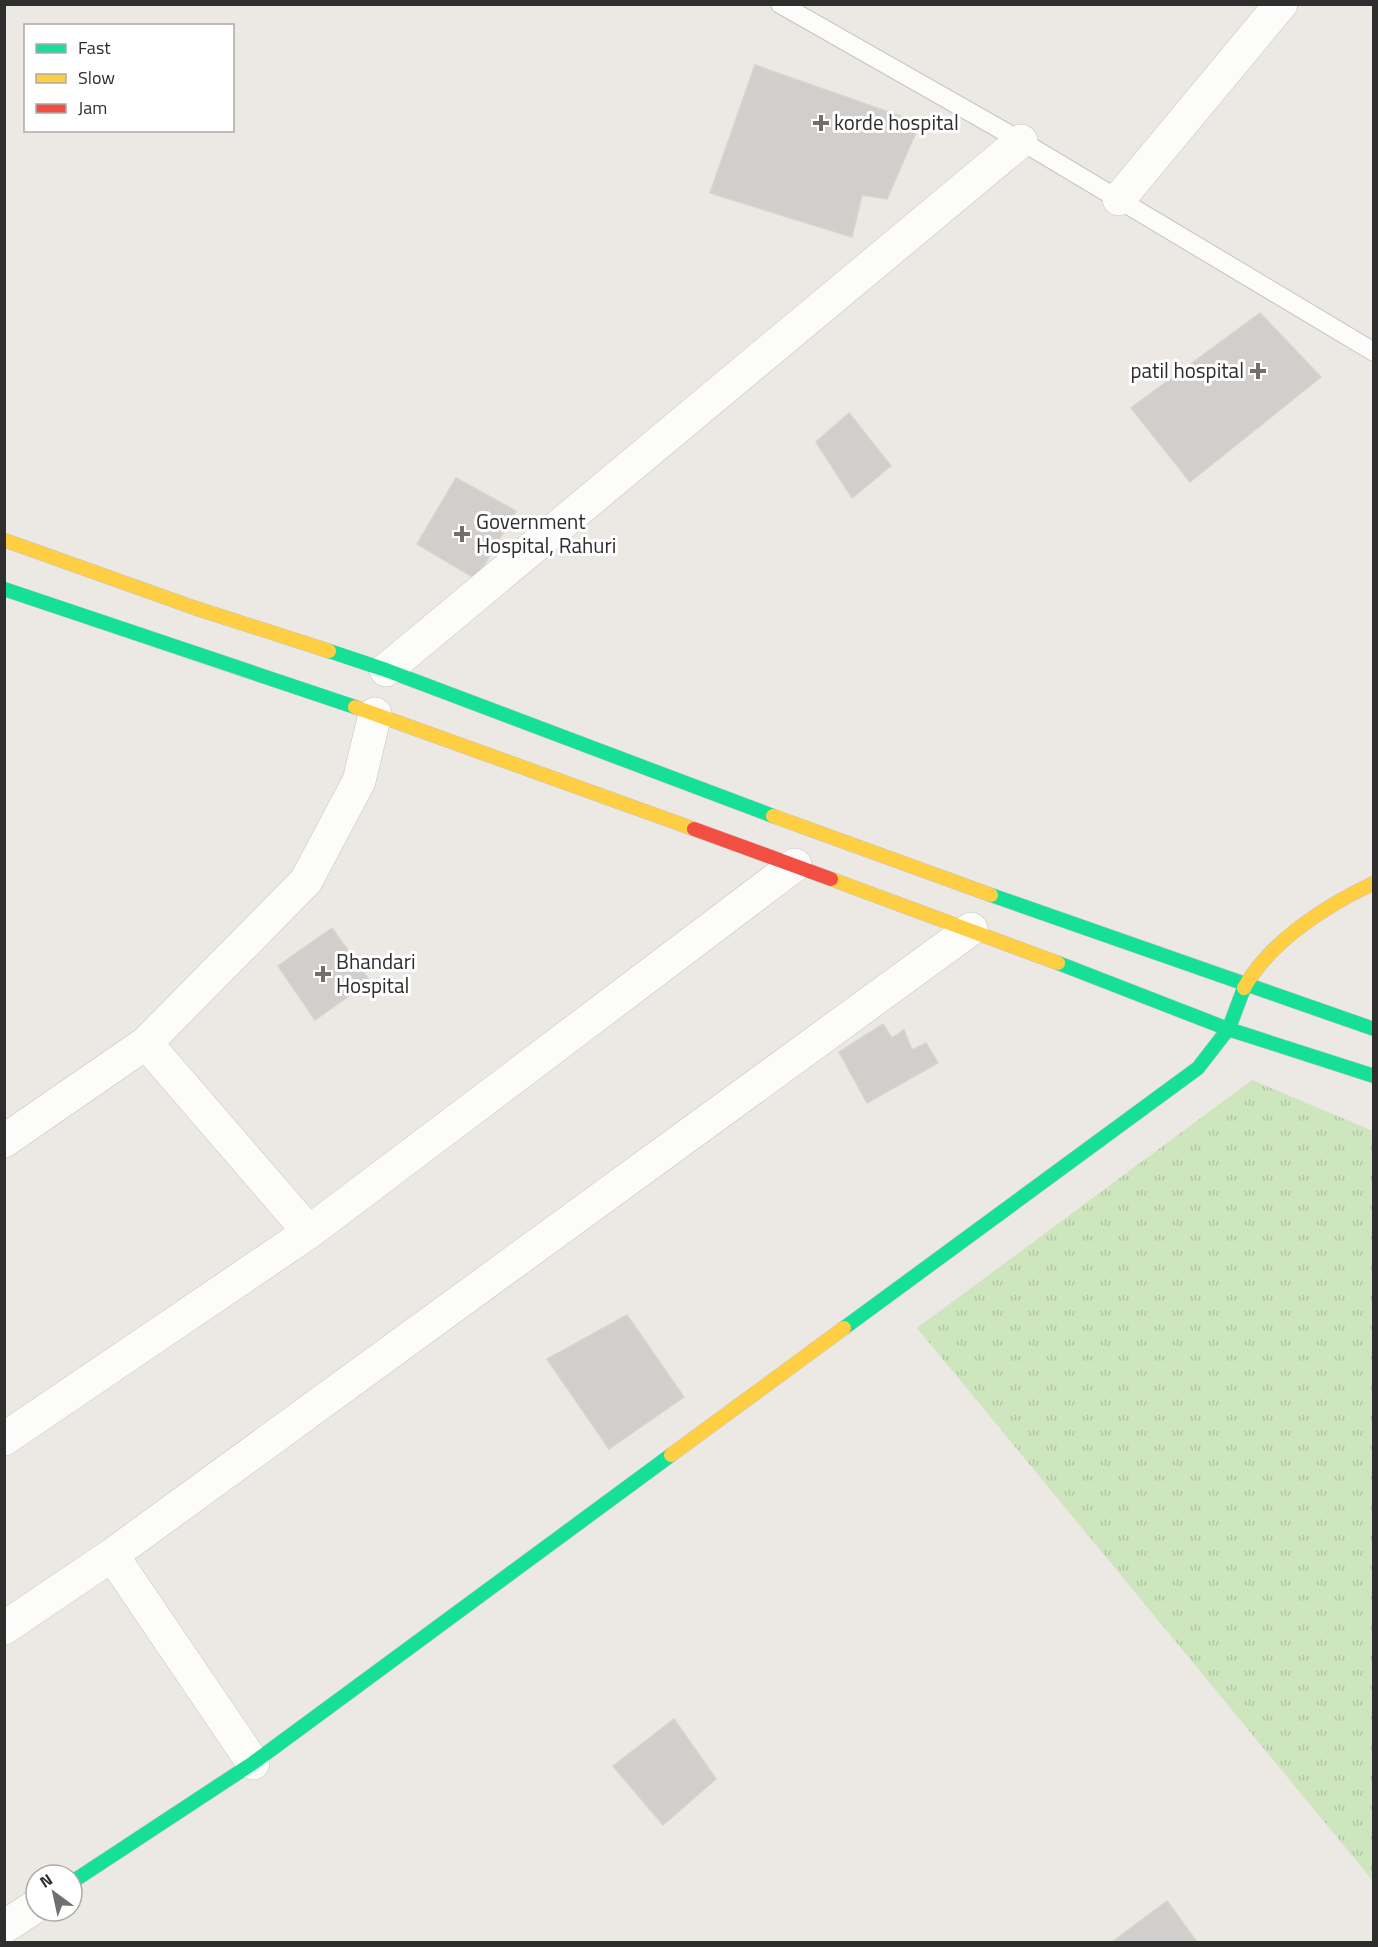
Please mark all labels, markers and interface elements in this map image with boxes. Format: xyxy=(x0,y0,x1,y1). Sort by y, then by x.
legend xyxy=(24,24,234,132)
text: Fast xyxy=(78,34,111,61)
text: Slow xyxy=(78,64,115,91)
text: Jam xyxy=(78,94,107,121)
place label: korde hospital xyxy=(834,106,959,138)
marker: korde hospital xyxy=(812,114,830,132)
place label: patil hospital xyxy=(1130,354,1244,386)
marker: patil hospital xyxy=(1249,362,1267,380)
place label: Government Hospital, Rahuri xyxy=(476,505,616,561)
marker: Government Hospital, Rahuri xyxy=(453,525,471,543)
place label: Bhandari Hospital xyxy=(336,945,416,1001)
marker: Bhandari Hospital xyxy=(314,965,332,983)
north arrow xyxy=(24,1863,84,1923)
text: N xyxy=(35,1867,57,1894)

